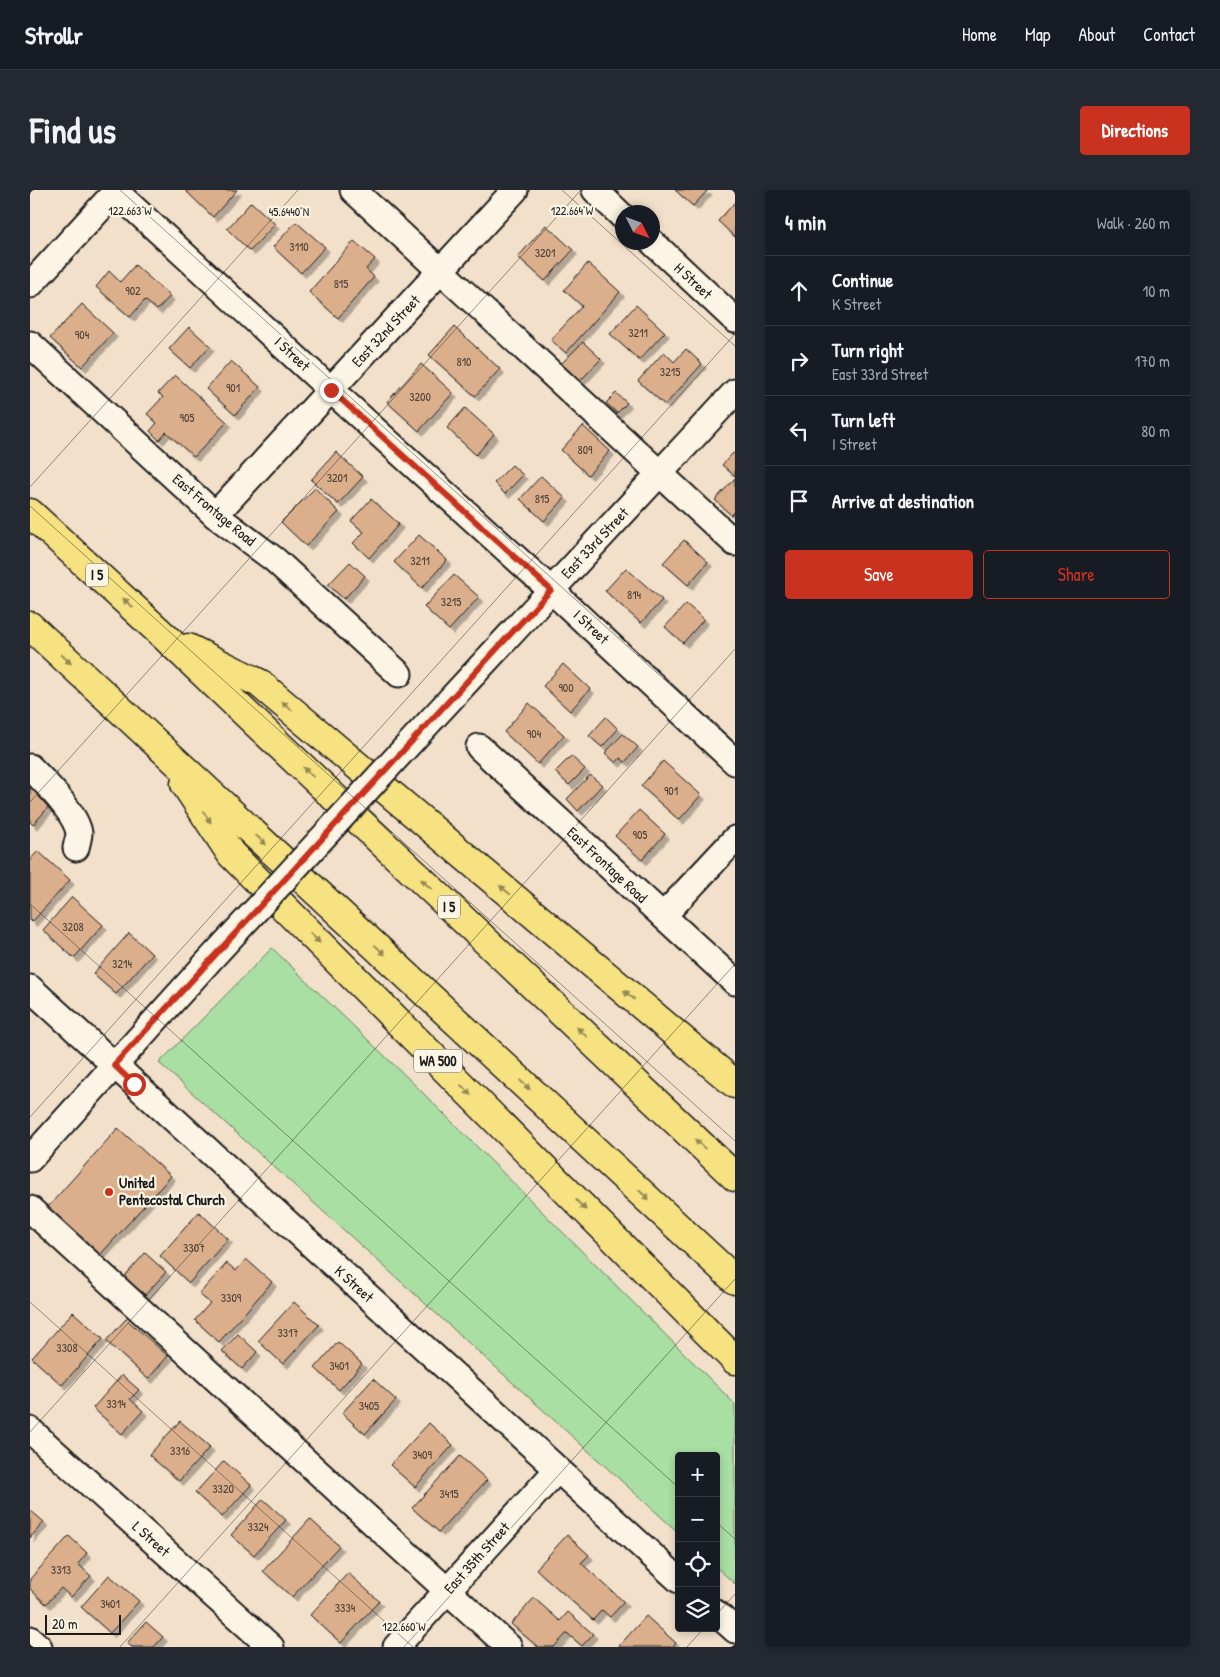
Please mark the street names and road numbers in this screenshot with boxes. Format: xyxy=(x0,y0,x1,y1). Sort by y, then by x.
street label: H Street xyxy=(670,257,718,304)
street label: East 32nd Street xyxy=(347,289,425,371)
street label: I Street xyxy=(270,332,315,376)
street label: East Frontage Road xyxy=(168,469,261,551)
street label: East 33rd Street xyxy=(556,502,634,583)
road number: I 5 xyxy=(86,564,108,586)
street label: I Street xyxy=(569,605,614,649)
street label: East Frontage Road xyxy=(563,822,652,907)
road number: I 5 xyxy=(438,896,460,919)
road number: WA 500 xyxy=(414,1049,462,1072)
street label: K Street xyxy=(330,1260,379,1307)
street label: L Street xyxy=(128,1516,175,1562)
street label: East 35th Street xyxy=(439,1517,515,1598)

